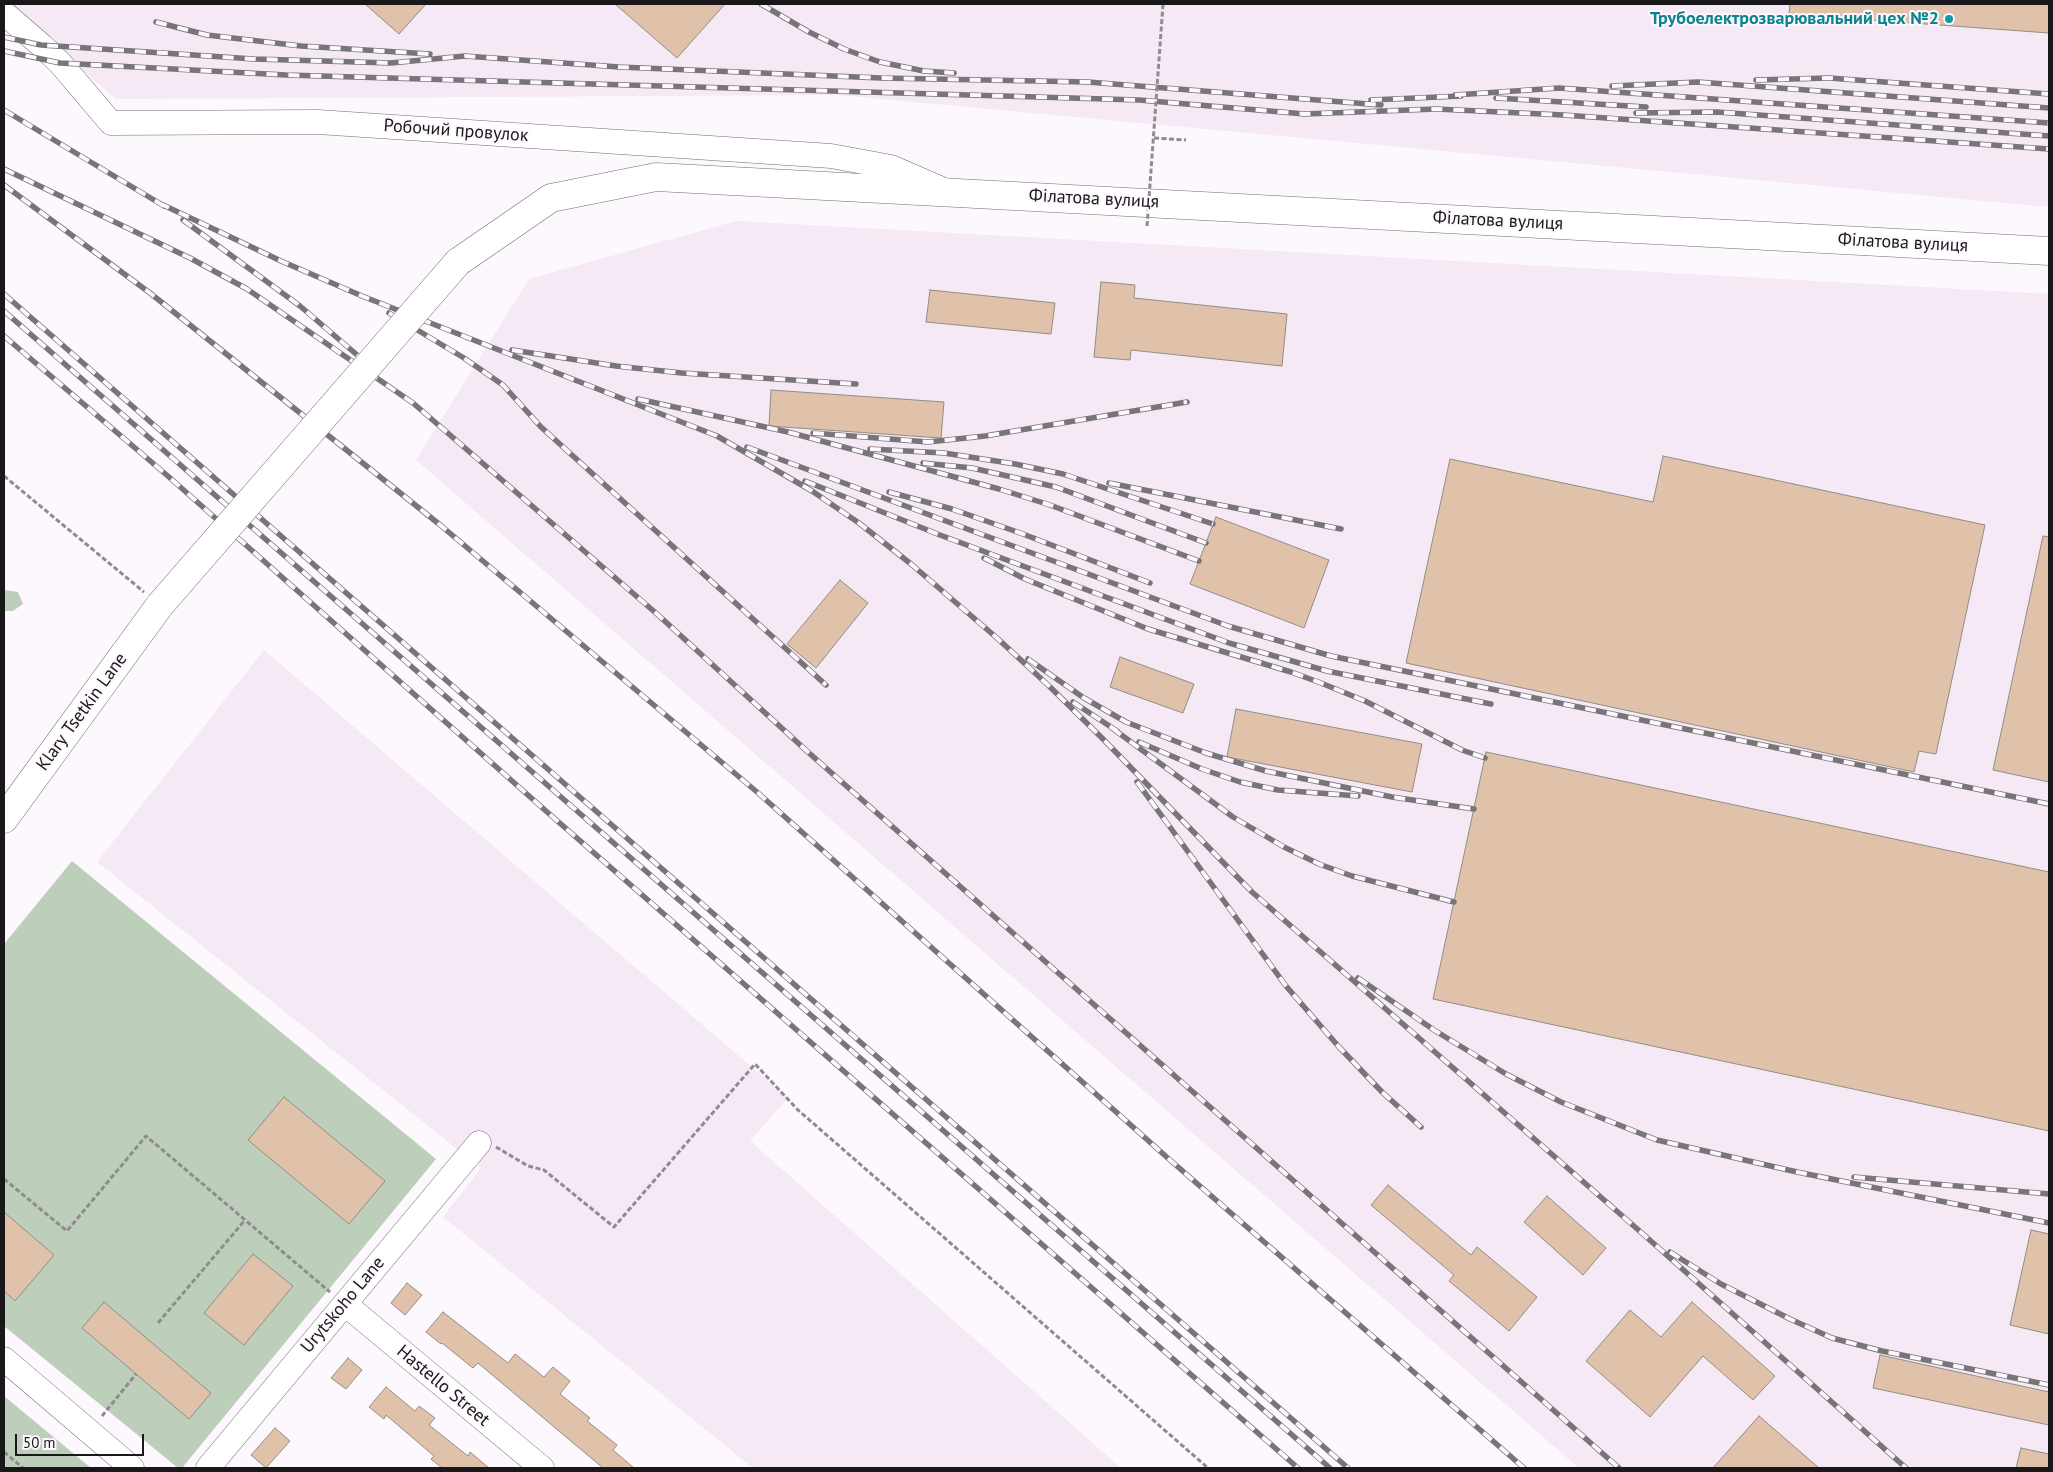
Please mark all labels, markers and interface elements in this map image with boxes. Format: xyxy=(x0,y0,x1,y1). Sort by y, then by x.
place label: Трубоелектрозварювальний цех №2 xyxy=(1650,8,1939,30)
marker: Трубоелектрозварювальний цех №2 xyxy=(1943,13,1955,25)
street label: Робочий провулок xyxy=(383,115,529,147)
street label: Філатова вулиця xyxy=(1028,185,1160,213)
street label: Філатова вулиця xyxy=(1432,207,1564,235)
street label: Філатова вулиця xyxy=(1837,229,1969,257)
street label: Klary Tsetkin Lane xyxy=(32,649,132,775)
street label: Urytskoho Lane xyxy=(296,1252,390,1358)
street label: Hastello Street xyxy=(392,1341,494,1431)
scale bar xyxy=(18,1424,146,1456)
text: 50 m xyxy=(23,1433,56,1452)

